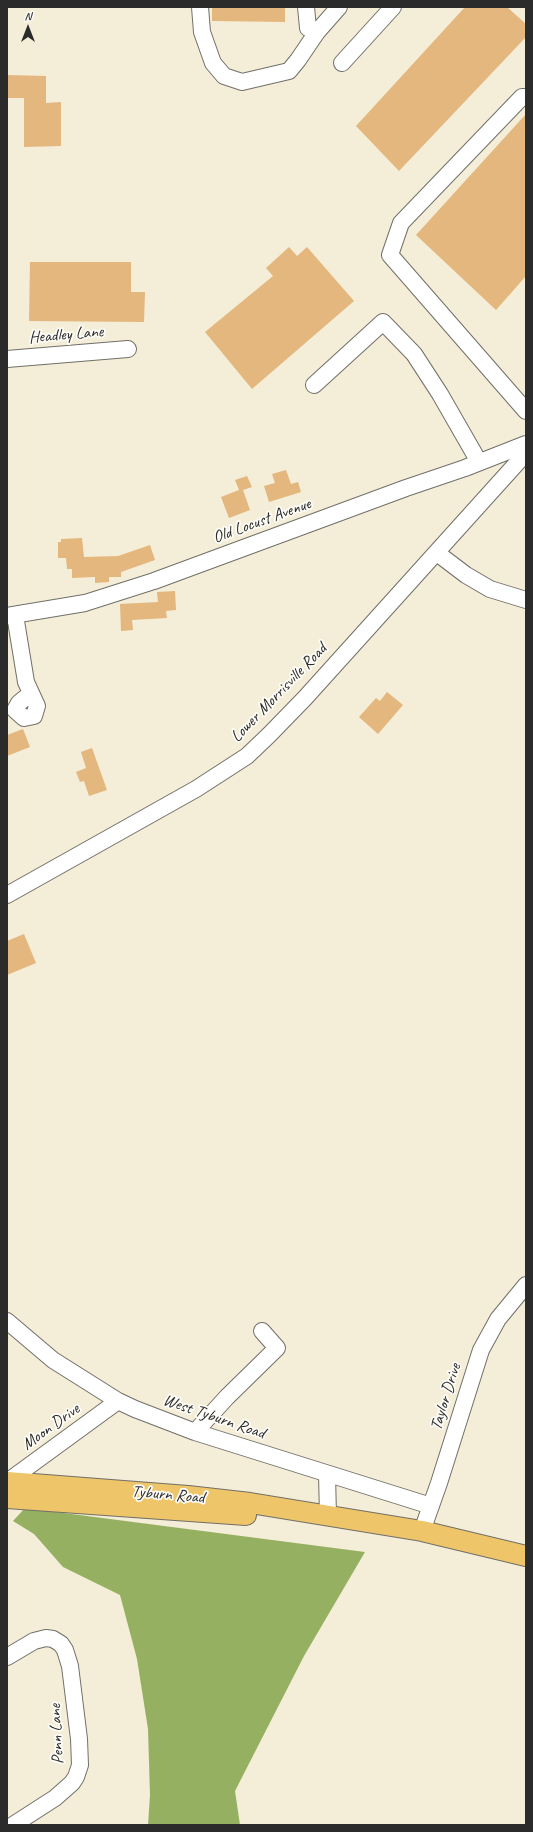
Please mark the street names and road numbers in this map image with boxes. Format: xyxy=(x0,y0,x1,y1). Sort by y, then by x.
street label: Headley Lane xyxy=(28,322,104,348)
street label: Old Locust Avenue xyxy=(210,494,314,548)
street label: Lower Morrisville Road xyxy=(227,639,331,747)
street label: Taylor Drive xyxy=(426,1361,466,1433)
street label: West Tyburn Road xyxy=(160,1390,268,1444)
street label: Moon Drive xyxy=(18,1399,84,1455)
street label: Tyburn Road xyxy=(131,1482,205,1508)
street label: Penn Lane xyxy=(45,1703,69,1765)

